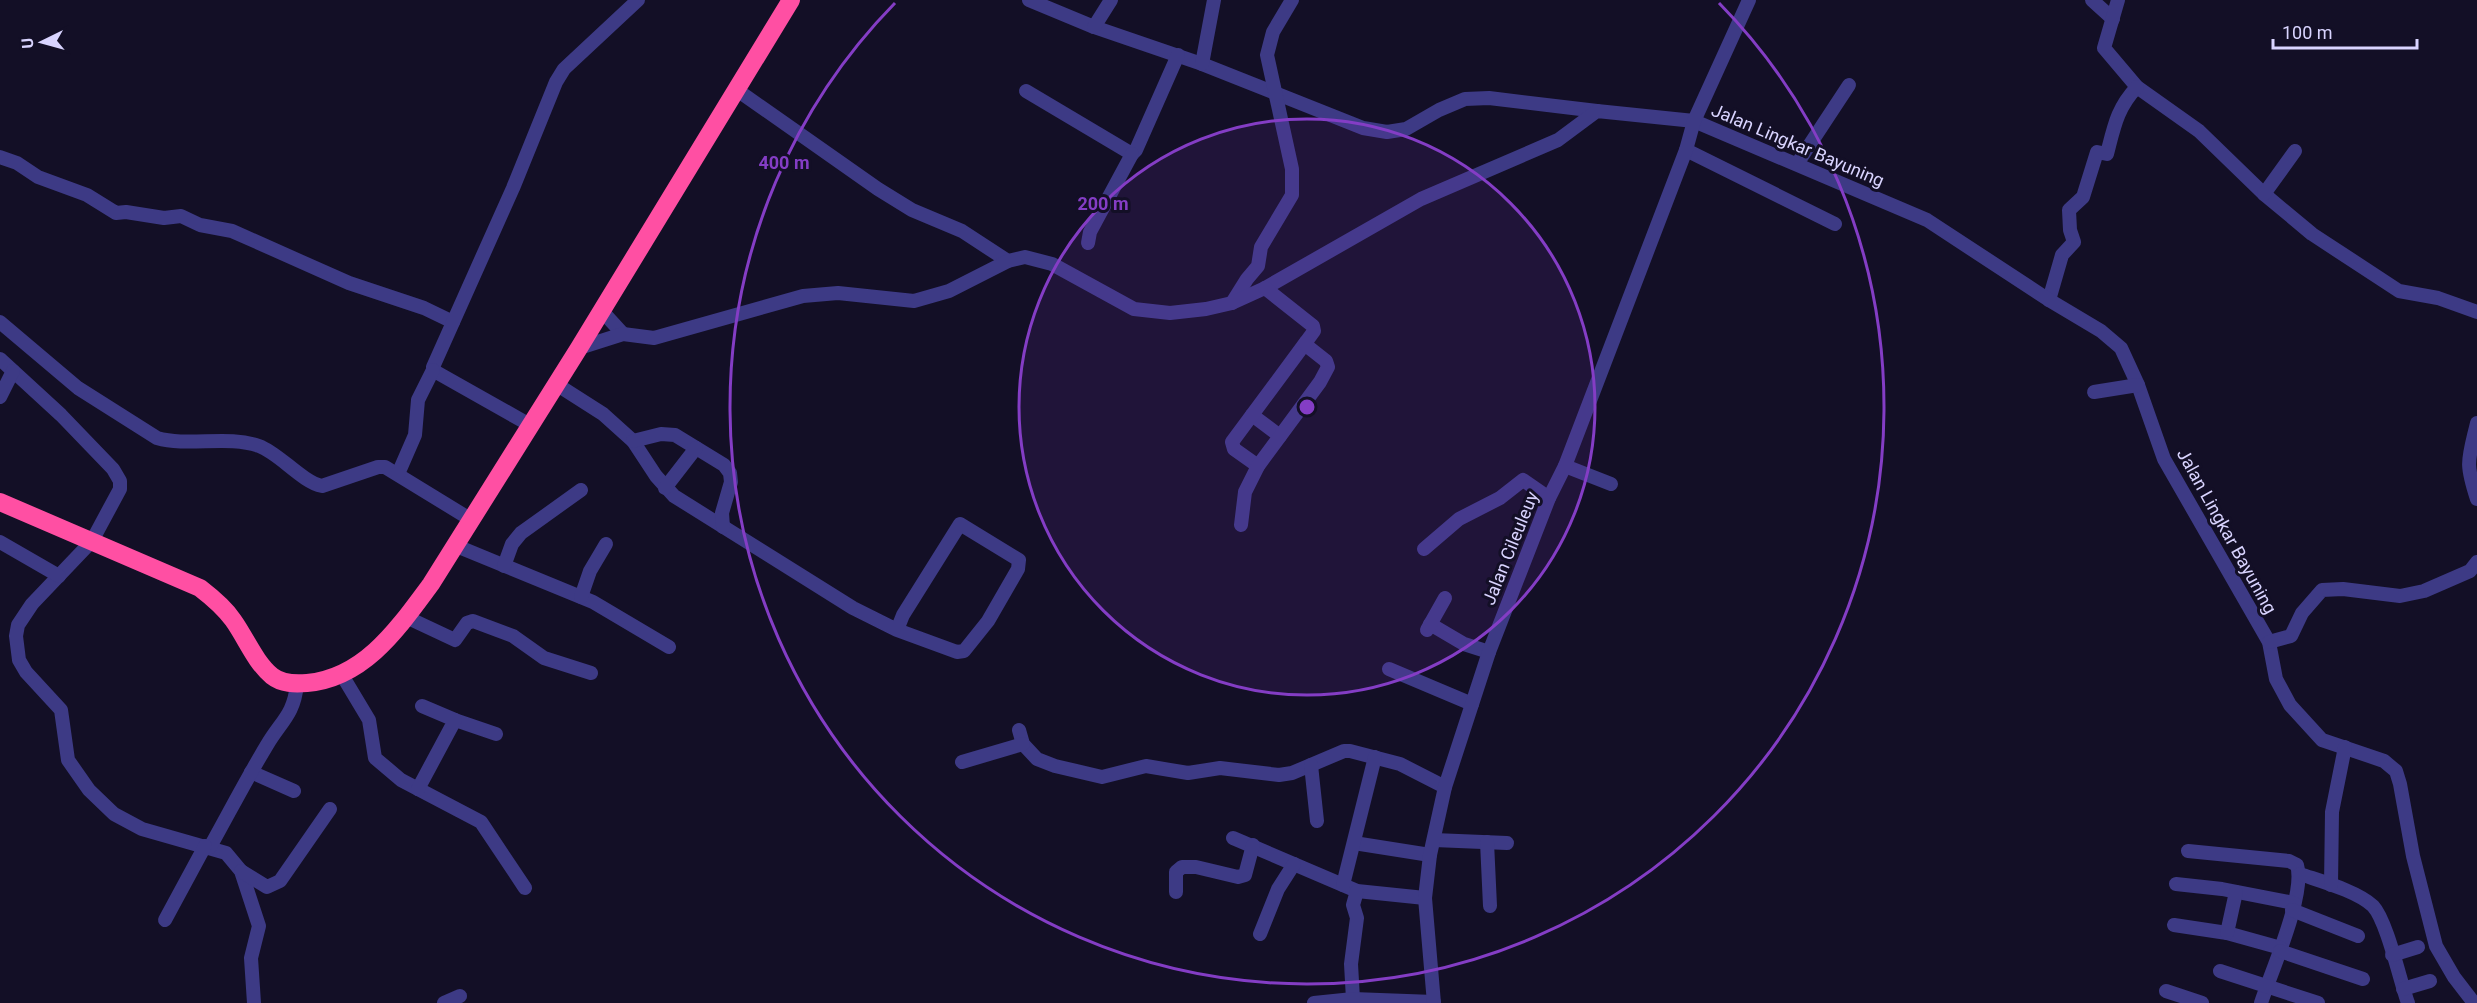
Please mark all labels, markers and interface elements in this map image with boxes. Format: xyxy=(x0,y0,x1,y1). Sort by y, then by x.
north arrow xyxy=(12,12,72,72)
scale bar xyxy=(2273,12,2417,50)
text: 100 m xyxy=(2282,22,2333,43)
text: U xyxy=(18,37,37,49)
street label: Jalan Lingkar Bayuning xyxy=(1708,99,1888,191)
text: 400 m xyxy=(758,152,810,173)
text: 200 m xyxy=(1077,193,1129,214)
centre of rings xyxy=(1297,397,1317,417)
street label: Jalan Lingkar Bayuning xyxy=(2173,445,2281,617)
street label: Jalan Cileuleuy xyxy=(1478,488,1543,608)

